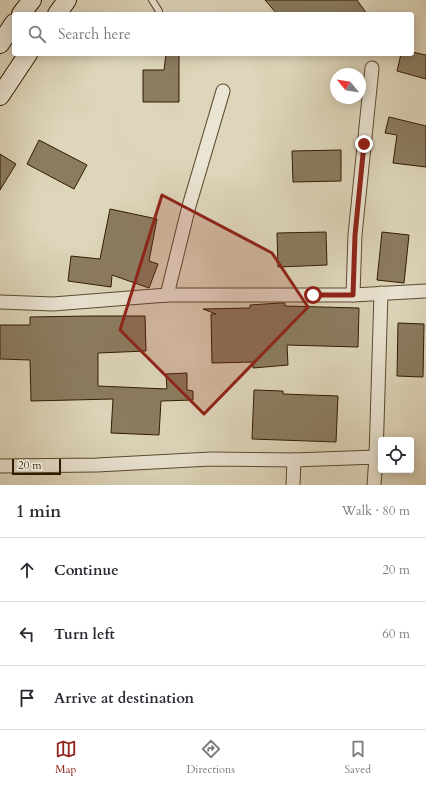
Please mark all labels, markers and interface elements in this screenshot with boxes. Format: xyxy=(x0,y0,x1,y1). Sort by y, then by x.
search box xyxy=(12,12,414,56)
icon: search xyxy=(26,23,48,45)
text: Search here xyxy=(58,24,131,44)
north arrow xyxy=(330,68,366,104)
route end xyxy=(355,135,373,153)
route start xyxy=(304,286,322,304)
map controls xyxy=(378,437,414,473)
button: locate xyxy=(378,437,414,473)
scale bar xyxy=(12,457,61,476)
text: 20 m xyxy=(18,458,42,473)
text: 1 min xyxy=(16,500,61,523)
text: Walk · 80 m xyxy=(342,502,410,520)
icon: ahead xyxy=(16,559,38,581)
text: Continue xyxy=(54,560,119,580)
text: 20 m xyxy=(382,561,410,579)
icon: left xyxy=(16,623,38,645)
text: Turn left xyxy=(54,624,115,644)
text: 60 m xyxy=(382,625,410,643)
icon: arrive xyxy=(16,687,38,709)
text: Arrive at destination xyxy=(54,688,194,708)
tab: Map xyxy=(55,738,77,777)
tab: Directions xyxy=(186,738,235,777)
tab: Saved xyxy=(345,738,371,777)

